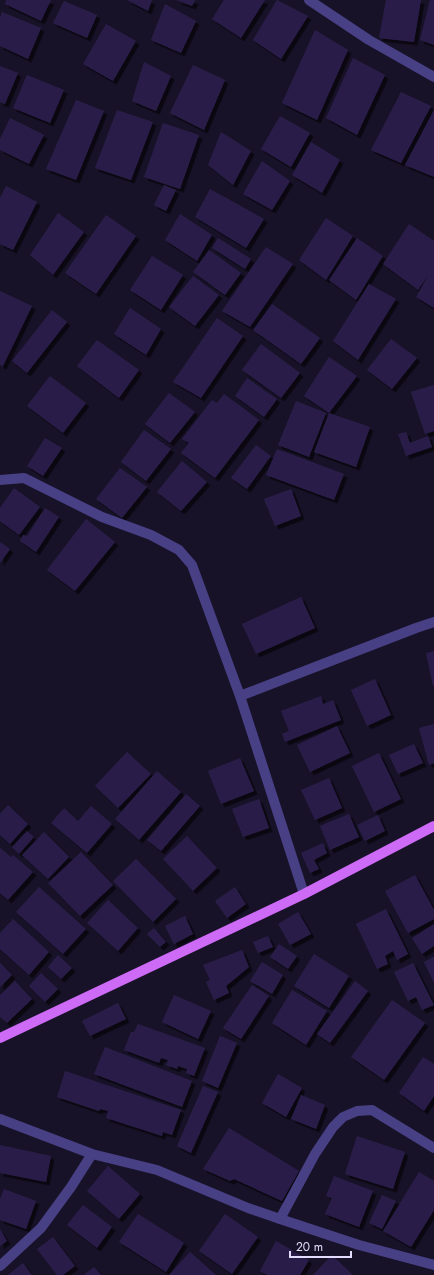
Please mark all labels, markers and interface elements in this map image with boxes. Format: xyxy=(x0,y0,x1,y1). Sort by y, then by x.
scale bar xyxy=(290,1233,351,1259)
text: 20 m xyxy=(296,1238,323,1256)

